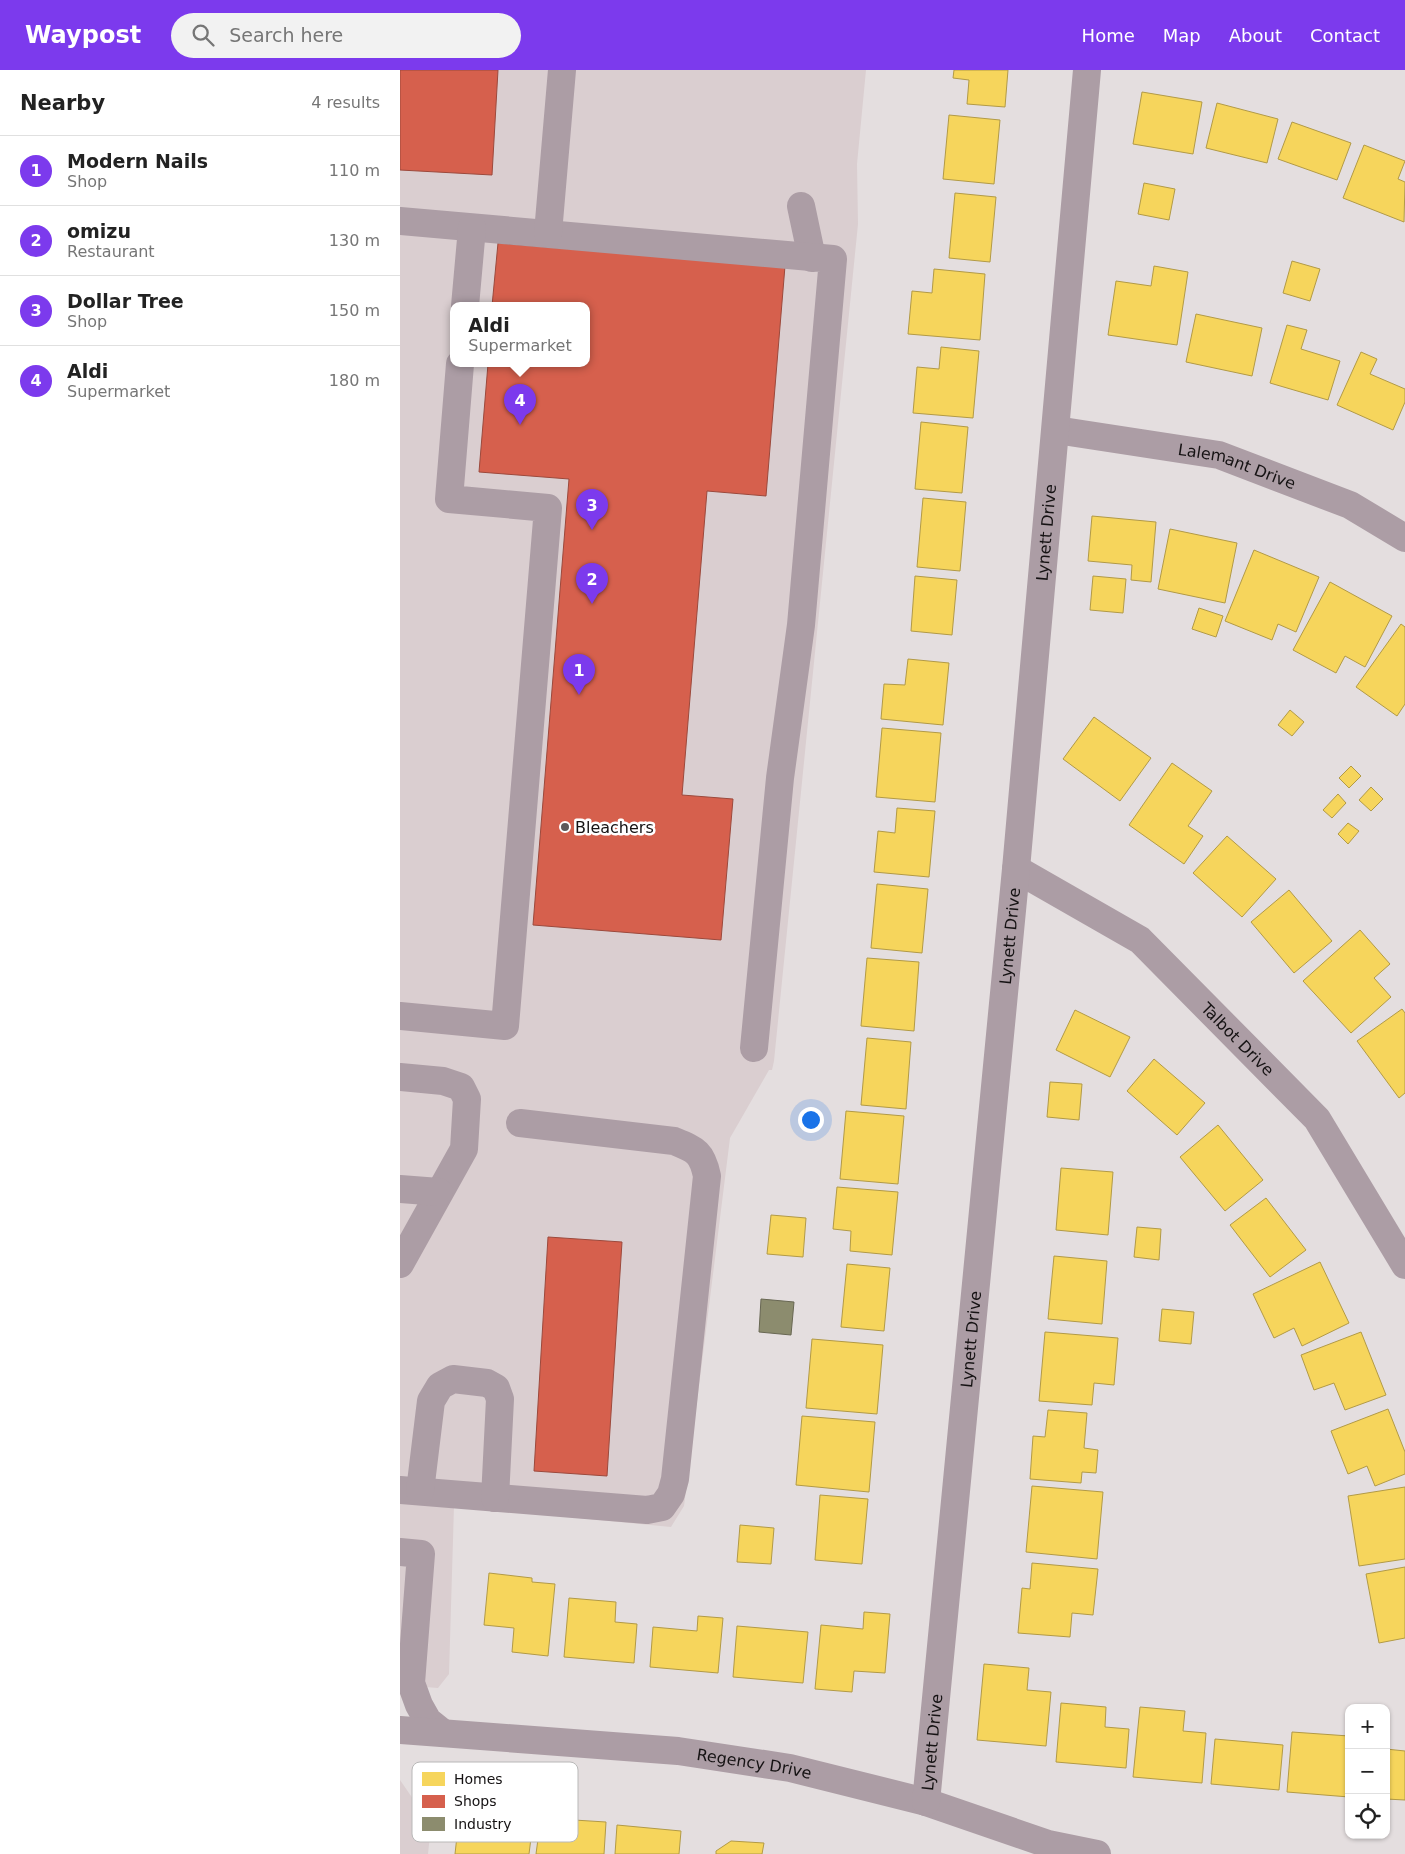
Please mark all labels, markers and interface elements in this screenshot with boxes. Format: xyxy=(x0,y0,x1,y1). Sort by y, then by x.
search box xyxy=(171,13,521,58)
text: Waypost xyxy=(25,21,141,49)
icon: search xyxy=(189,21,217,49)
text: Search here xyxy=(229,24,343,46)
text: Home xyxy=(1082,25,1135,46)
text: Map xyxy=(1163,25,1201,46)
text: About xyxy=(1229,25,1282,46)
text: Contact xyxy=(1310,25,1380,46)
text: Nearby xyxy=(20,91,105,115)
text: 4 results xyxy=(311,93,380,112)
text: Modern Nails xyxy=(67,150,208,172)
text: 1 xyxy=(30,161,42,180)
text: 110 m xyxy=(329,161,380,180)
text: Shop xyxy=(67,172,107,191)
text: omizu xyxy=(67,220,131,242)
text: 2 xyxy=(30,231,42,250)
text: 130 m xyxy=(329,231,380,250)
text: Restaurant xyxy=(67,242,155,261)
text: Dollar Tree xyxy=(67,290,184,312)
text: 3 xyxy=(30,301,42,320)
text: 150 m xyxy=(329,301,380,320)
popup xyxy=(450,302,590,367)
text: Shop xyxy=(67,312,107,331)
text: Aldi xyxy=(468,314,510,336)
text: Supermarket xyxy=(468,336,572,355)
text: Aldi xyxy=(67,360,108,382)
text: 4 xyxy=(30,371,42,390)
text: 180 m xyxy=(329,371,380,390)
text: Supermarket xyxy=(67,382,170,401)
pin: 4 xyxy=(504,384,536,425)
street label: Lalemant Drive xyxy=(1177,440,1298,493)
street label: Lynett Drive xyxy=(1033,483,1060,582)
pin: 3 xyxy=(576,489,608,530)
pin: 2 xyxy=(576,563,608,604)
pin: 1 xyxy=(563,654,595,695)
place label: Bleachers xyxy=(575,818,654,837)
marker: Bleachers xyxy=(559,821,571,833)
street label: Lynett Drive xyxy=(996,887,1024,985)
street label: Talbot Drive xyxy=(1196,998,1278,1080)
your location xyxy=(798,1107,824,1133)
street label: Lynett Drive xyxy=(957,1290,985,1389)
street label: Lynett Drive xyxy=(918,1693,946,1792)
map controls xyxy=(1345,1704,1390,1839)
button: + xyxy=(1345,1704,1390,1749)
street label: Regency Drive xyxy=(695,1745,814,1783)
button: − xyxy=(1345,1749,1390,1794)
legend xyxy=(412,1762,578,1842)
text: Homes xyxy=(454,1771,503,1787)
text: Shops xyxy=(454,1793,497,1809)
button: locate xyxy=(1345,1794,1390,1839)
text: Industry xyxy=(454,1816,512,1832)

